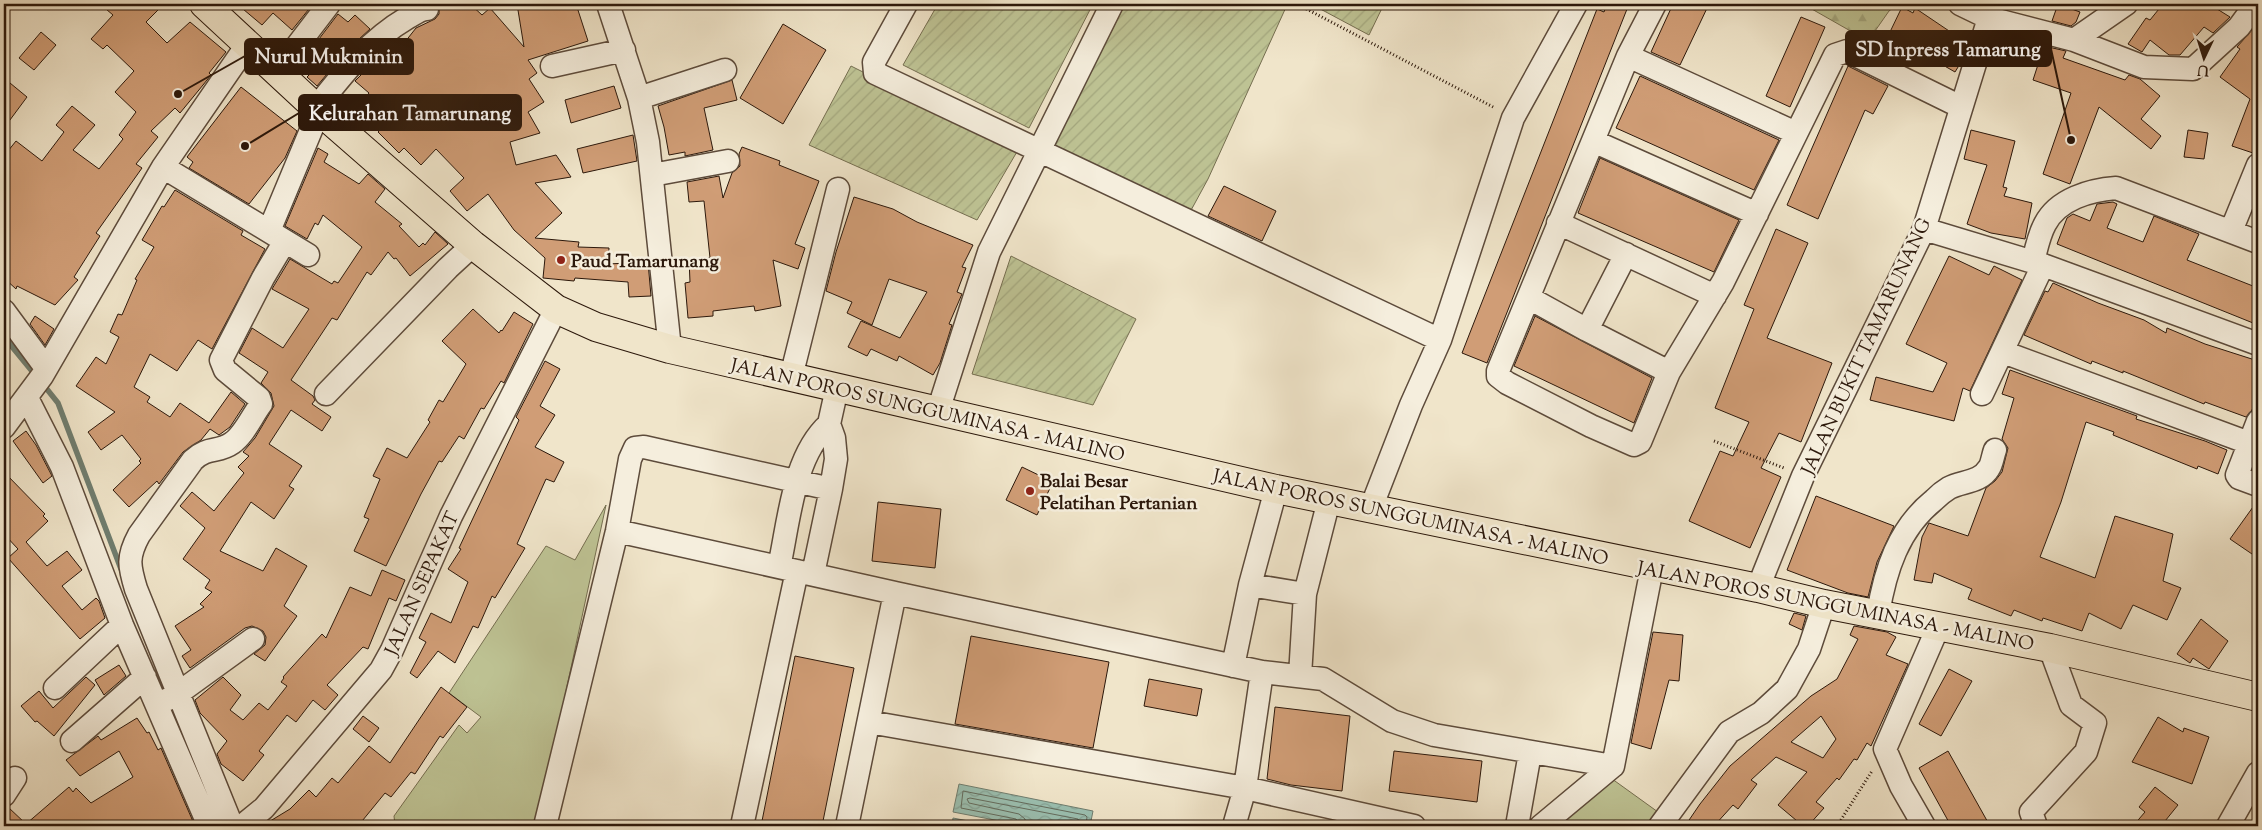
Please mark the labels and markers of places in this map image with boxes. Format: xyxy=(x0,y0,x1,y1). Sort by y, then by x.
callout: SD Inpress Tamarung xyxy=(1846,31,2051,66)
callout: Nurul Mukminin xyxy=(245,39,413,74)
callout: Kelurahan Tamarunang xyxy=(299,95,521,130)
place label: Paud Tamarunang xyxy=(571,249,719,276)
marker: Paud Tamarunang xyxy=(555,254,567,266)
place label: Balai Besar Pelatihan Pertanian xyxy=(1040,469,1198,518)
marker: Balai Besar Pelatihan Pertanian xyxy=(1024,485,1036,497)

